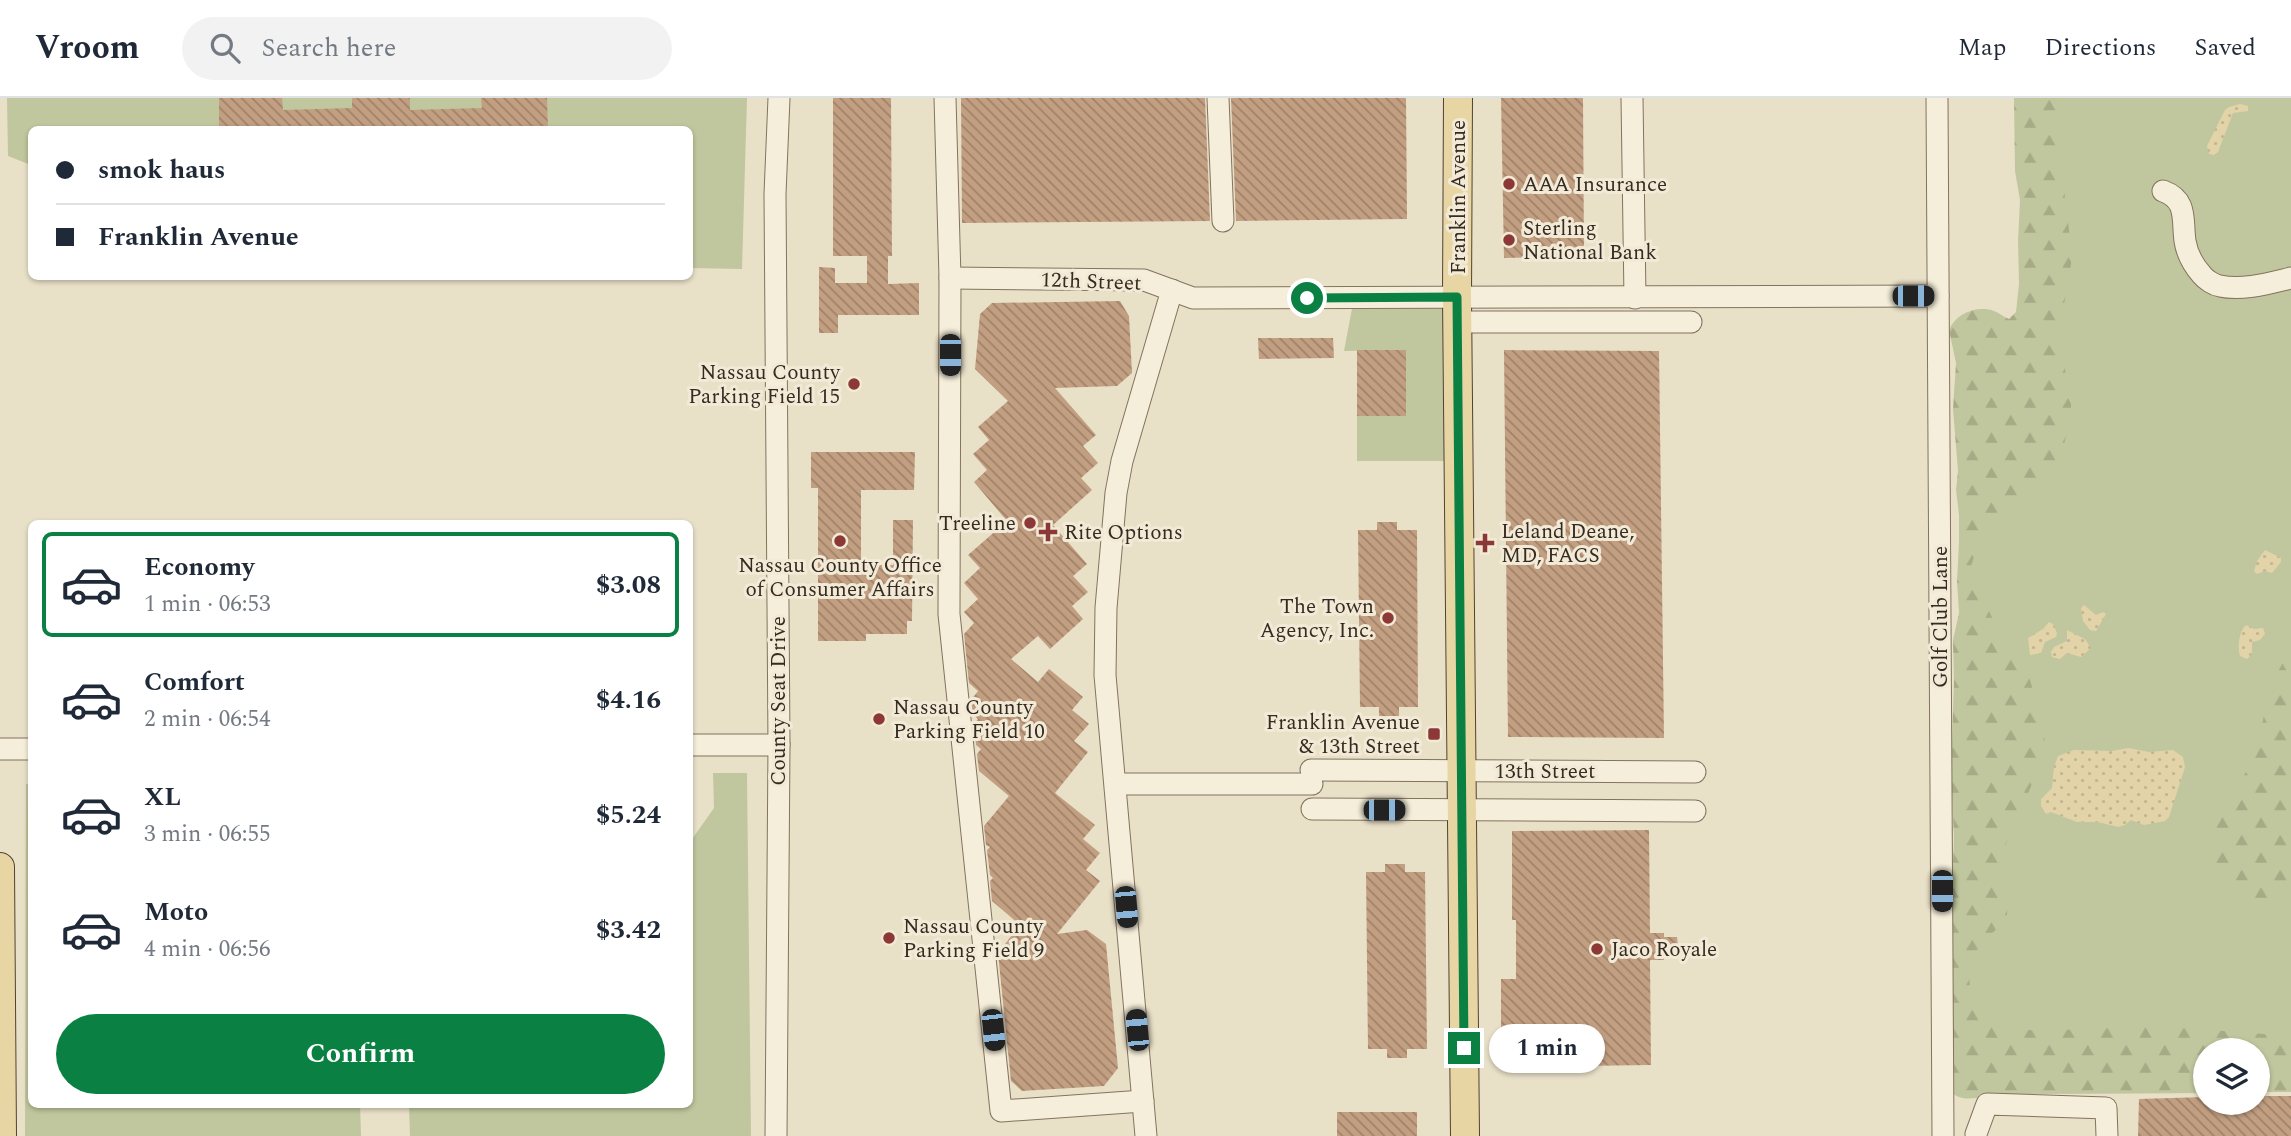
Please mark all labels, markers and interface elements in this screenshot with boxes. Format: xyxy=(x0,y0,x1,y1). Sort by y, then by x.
search box xyxy=(182,17,672,80)
text: Vroom xyxy=(35,23,140,73)
text: Search here xyxy=(262,28,396,68)
icon: search xyxy=(206,29,244,67)
text: Map xyxy=(1958,30,2006,66)
text: Directions xyxy=(2044,30,2156,66)
text: Saved xyxy=(2194,30,2256,66)
street label: Franklin Avenue xyxy=(1443,120,1475,274)
text: smok haus xyxy=(98,150,225,190)
place label: AAA Insurance xyxy=(1523,169,1667,201)
marker: AAA Insurance xyxy=(1501,176,1517,192)
place label: Sterling National Bank xyxy=(1523,213,1657,269)
text: Franklin Avenue xyxy=(98,217,299,257)
marker: Sterling National Bank xyxy=(1501,232,1517,248)
street label: 12th Street xyxy=(1040,264,1142,300)
route start xyxy=(1291,282,1323,314)
car xyxy=(1893,286,1935,307)
car xyxy=(940,334,961,376)
place label: Nassau County Parking Field 15 xyxy=(688,357,841,413)
marker: Nassau County Parking Field 15 xyxy=(846,376,862,392)
place label: Treeline xyxy=(939,508,1016,540)
marker: Treeline xyxy=(1022,515,1038,531)
place label: Leland Deane, MD, FACS xyxy=(1501,516,1635,572)
place label: Rite Options xyxy=(1064,517,1183,549)
marker: Rite Options xyxy=(1038,522,1058,542)
marker: Nassau County Office of Consumer Affairs xyxy=(832,533,848,549)
marker: Leland Deane, MD, FACS xyxy=(1475,533,1495,553)
street label: Golf Club Lane xyxy=(1925,546,1957,688)
text: Economy xyxy=(144,547,254,587)
place label: Nassau County Office of Consumer Affairs xyxy=(738,550,942,606)
icon: car xyxy=(60,553,123,616)
text: $3.08 xyxy=(596,565,661,605)
text: 1 min · 06:53 xyxy=(144,587,271,622)
place label: The Town Agency, Inc. xyxy=(1260,591,1374,647)
marker: The Town Agency, Inc. xyxy=(1380,610,1396,626)
street label: County Seat Drive xyxy=(763,616,795,786)
text: Comfort xyxy=(144,662,245,702)
icon: car xyxy=(60,668,123,731)
text: $4.16 xyxy=(596,680,661,720)
place label: Nassau County Parking Field 10 xyxy=(893,692,1045,748)
text: 2 min · 06:54 xyxy=(144,702,271,737)
place label: Franklin Avenue & 13th Street xyxy=(1266,707,1420,763)
marker: Nassau County Parking Field 10 xyxy=(871,711,887,727)
marker: Franklin Avenue & 13th Street xyxy=(1426,726,1442,742)
street label: 13th Street xyxy=(1494,756,1596,788)
text: XL xyxy=(144,777,181,817)
icon: car xyxy=(60,783,123,846)
text: $5.24 xyxy=(596,795,661,835)
car xyxy=(1364,800,1406,821)
text: 3 min · 06:55 xyxy=(144,817,271,852)
car xyxy=(1932,870,1953,912)
car xyxy=(1114,885,1139,929)
text: Moto xyxy=(144,892,208,932)
icon: car xyxy=(60,898,123,961)
text: $3.42 xyxy=(596,910,661,950)
place label: Nassau County Parking Field 9 xyxy=(903,911,1044,967)
marker: Nassau County Parking Field 9 xyxy=(881,930,897,946)
text: 4 min · 06:56 xyxy=(144,932,271,967)
place label: Jaco Royale xyxy=(1611,934,1717,966)
marker: Jaco Royale xyxy=(1589,941,1605,957)
car xyxy=(981,1008,1006,1052)
car xyxy=(1125,1008,1150,1052)
button: Confirm xyxy=(56,1014,665,1094)
callout: 1 min xyxy=(1488,1024,1604,1072)
text: 1 min xyxy=(1516,1031,1578,1066)
route end xyxy=(1448,1032,1480,1064)
map controls xyxy=(2193,1038,2270,1115)
button: layers xyxy=(2193,1038,2270,1115)

